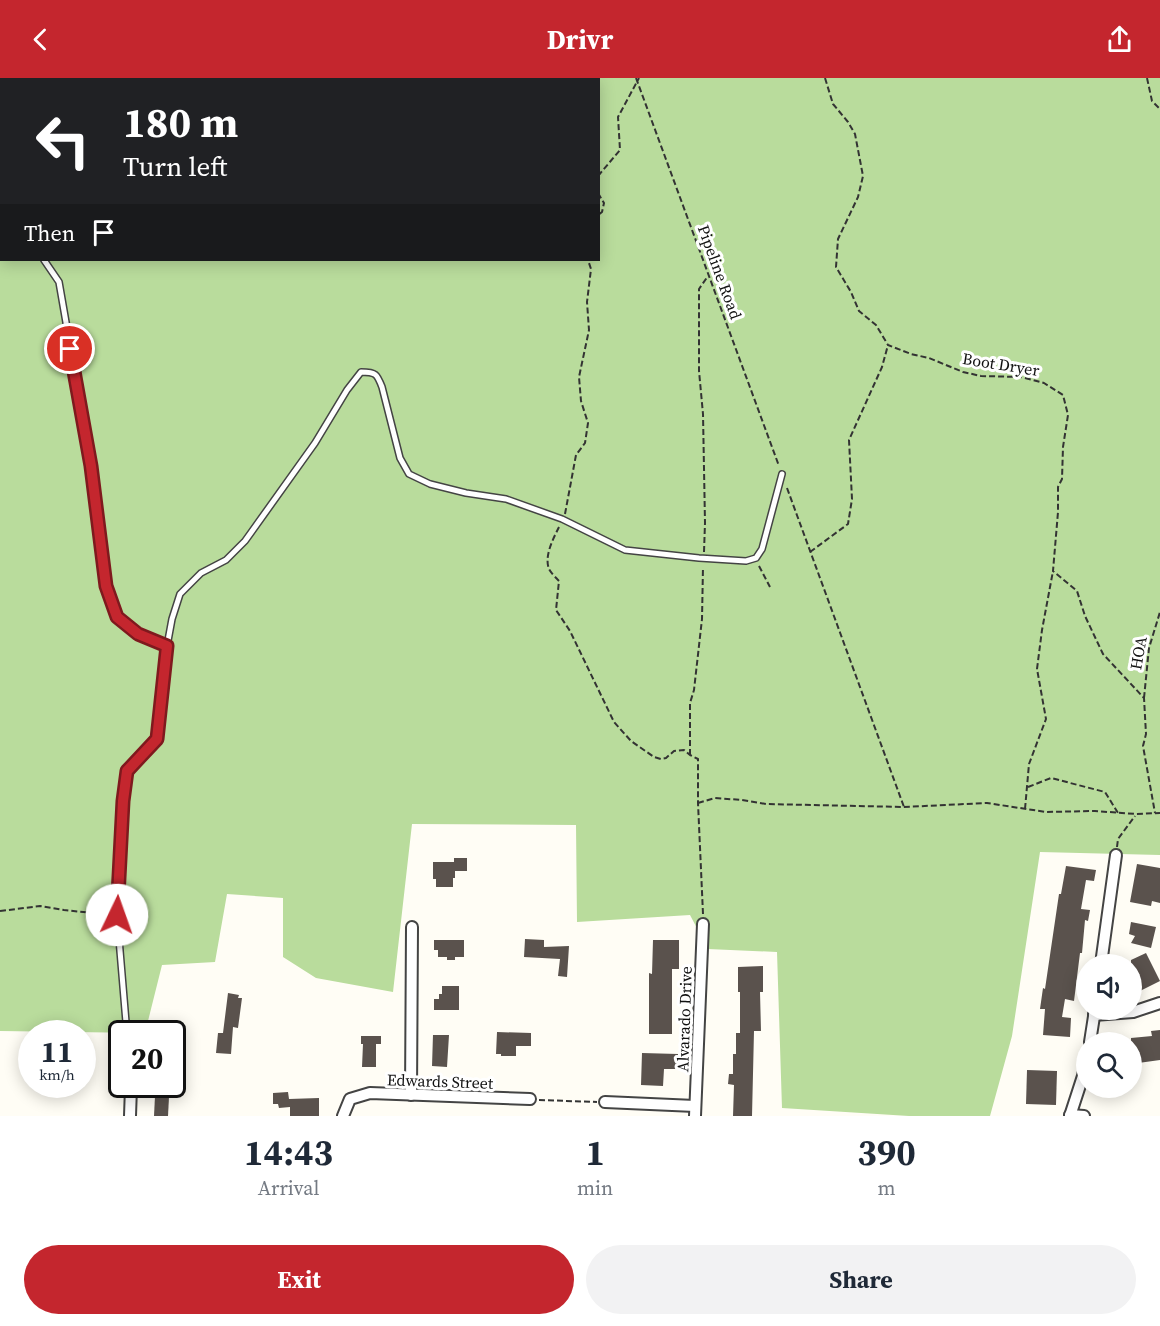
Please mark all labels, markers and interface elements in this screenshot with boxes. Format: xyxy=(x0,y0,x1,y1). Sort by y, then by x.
text: Drivr xyxy=(547,21,613,58)
icon: back xyxy=(24,23,57,56)
icon: share xyxy=(1103,23,1136,56)
text: 180 m xyxy=(123,93,238,151)
icon: left xyxy=(24,102,102,180)
text: Turn left xyxy=(123,148,227,185)
icon: arrive xyxy=(87,216,120,249)
text: Then xyxy=(24,218,75,248)
street label: Pipeline Road xyxy=(693,222,747,322)
pin xyxy=(44,323,95,374)
icon: arrive xyxy=(53,332,86,365)
street label: Boot Dryer xyxy=(961,347,1041,381)
street label: HOA xyxy=(1124,634,1152,671)
position arrow xyxy=(85,883,149,947)
map controls xyxy=(1076,954,1142,1098)
button: sound xyxy=(1076,954,1142,1020)
street label: Alvarado Drive xyxy=(671,966,697,1072)
speed limit sign: 20 xyxy=(108,1020,186,1098)
text: 11 xyxy=(41,1031,73,1072)
button: search xyxy=(1076,1032,1142,1098)
text: km/h xyxy=(39,1064,75,1085)
street label: Edwards Street xyxy=(386,1068,494,1094)
text: 14:43 xyxy=(244,1128,333,1177)
text: 1 xyxy=(585,1128,605,1177)
text: 390 xyxy=(857,1128,916,1177)
text: Arrival xyxy=(258,1174,319,1202)
text: min xyxy=(577,1174,613,1202)
text: m xyxy=(878,1174,896,1202)
button: Exit xyxy=(24,1245,574,1314)
button: Share xyxy=(586,1245,1136,1314)

